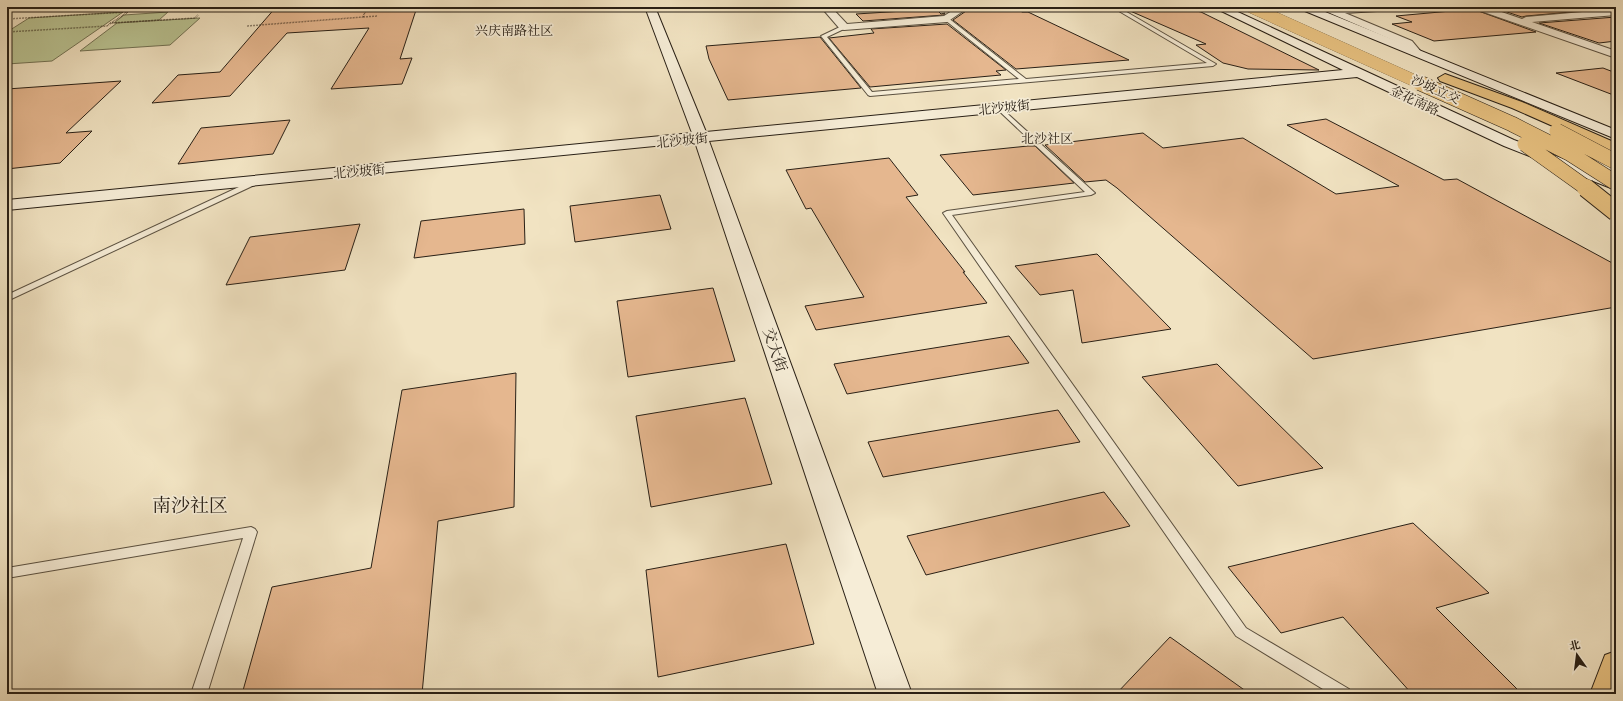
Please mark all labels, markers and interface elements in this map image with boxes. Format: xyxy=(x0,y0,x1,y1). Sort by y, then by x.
district label: 兴庆南路社区 xyxy=(475,23,553,39)
street label: 沙坡立交 xyxy=(1409,72,1463,108)
street label: 金花南路 xyxy=(1388,83,1442,119)
street label: 北沙坡街 xyxy=(977,97,1031,119)
street label: 北沙坡街 xyxy=(655,130,709,152)
district label: 北沙社区 xyxy=(1021,131,1073,147)
street label: 北沙坡街 xyxy=(332,162,386,182)
street label: 交大街 xyxy=(759,326,791,374)
district label: 南沙社区 xyxy=(152,494,228,517)
north arrow xyxy=(1557,635,1597,675)
text: 北 xyxy=(1568,638,1582,653)

